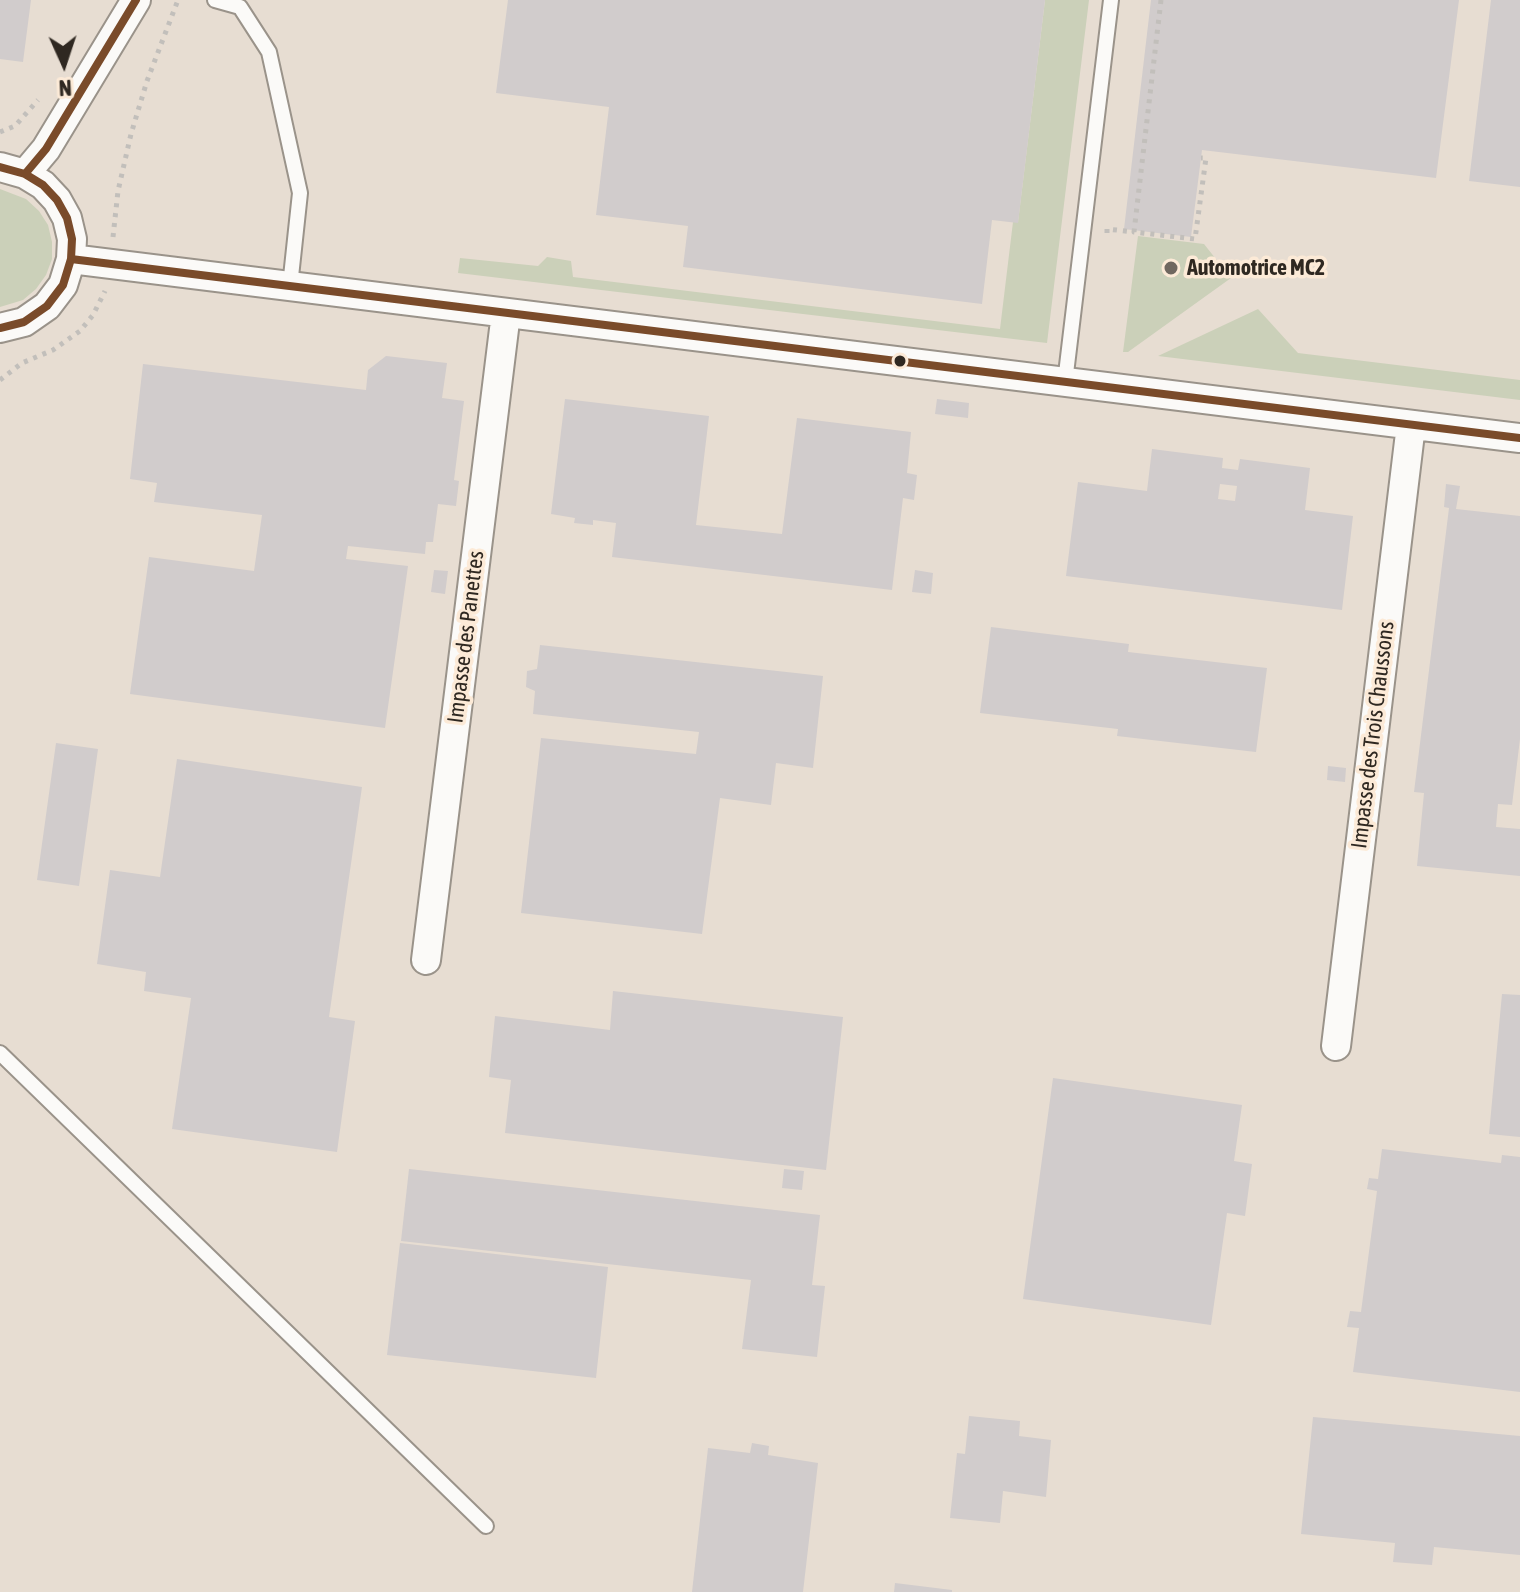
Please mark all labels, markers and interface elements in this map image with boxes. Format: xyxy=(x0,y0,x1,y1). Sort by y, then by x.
north arrow xyxy=(24,24,104,104)
text: N xyxy=(58,75,72,101)
place label: Automotrice MC2 xyxy=(1187,255,1325,281)
marker: Automotrice MC2 xyxy=(1162,259,1180,277)
unlabelled marker xyxy=(892,353,908,369)
street label: Impasse des Panettes xyxy=(442,549,490,725)
street label: Impasse des Trois Chaussons xyxy=(1346,620,1400,850)

